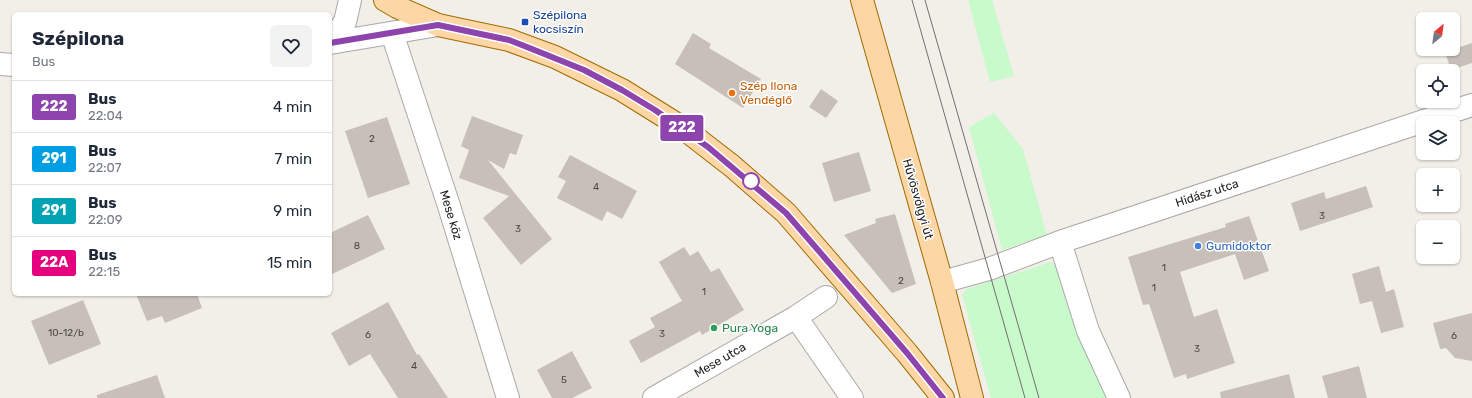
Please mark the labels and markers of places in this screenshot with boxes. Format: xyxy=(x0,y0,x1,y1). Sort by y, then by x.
place label: Szépilona kocsiszín xyxy=(533,8,587,36)
marker: Szépilona kocsiszín xyxy=(520,17,530,27)
place label: Szép Ilona Vendéglő xyxy=(740,79,797,107)
marker: Szép Ilona Vendéglő xyxy=(727,88,737,98)
unlabelled marker xyxy=(742,172,760,190)
place label: Gumidoktor xyxy=(1206,239,1272,253)
marker: Gumidoktor xyxy=(1193,241,1203,251)
place label: Pura Yoga xyxy=(722,321,778,335)
marker: Pura Yoga xyxy=(709,323,719,333)

